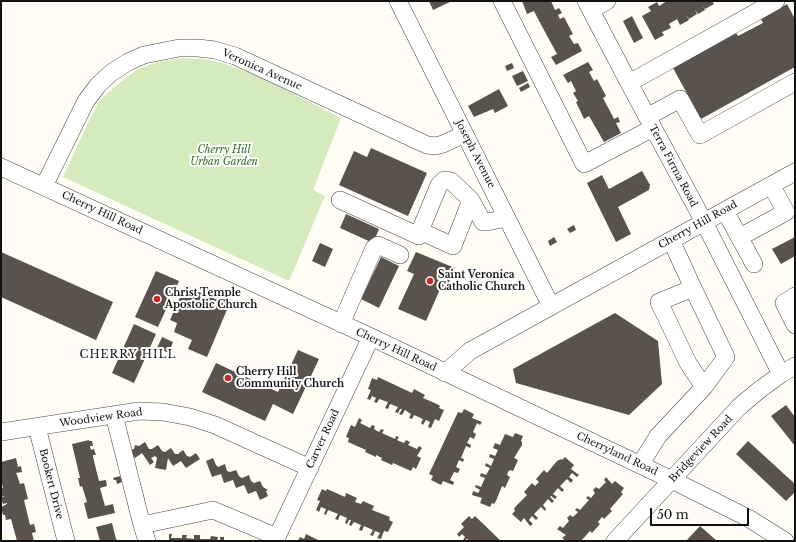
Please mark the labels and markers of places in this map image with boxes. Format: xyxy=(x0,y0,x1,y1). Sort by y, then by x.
place label: Saint Veronica Catholic Church xyxy=(438,269,525,292)
marker: Saint Veronica Catholic Church xyxy=(425,276,435,286)
place label: Christ Temple Apostolic Church xyxy=(165,287,257,310)
marker: Christ Temple Apostolic Church xyxy=(152,294,162,304)
place label: Cherry Hill Community Church xyxy=(236,366,344,390)
marker: Cherry Hill Community Church xyxy=(223,373,233,383)

